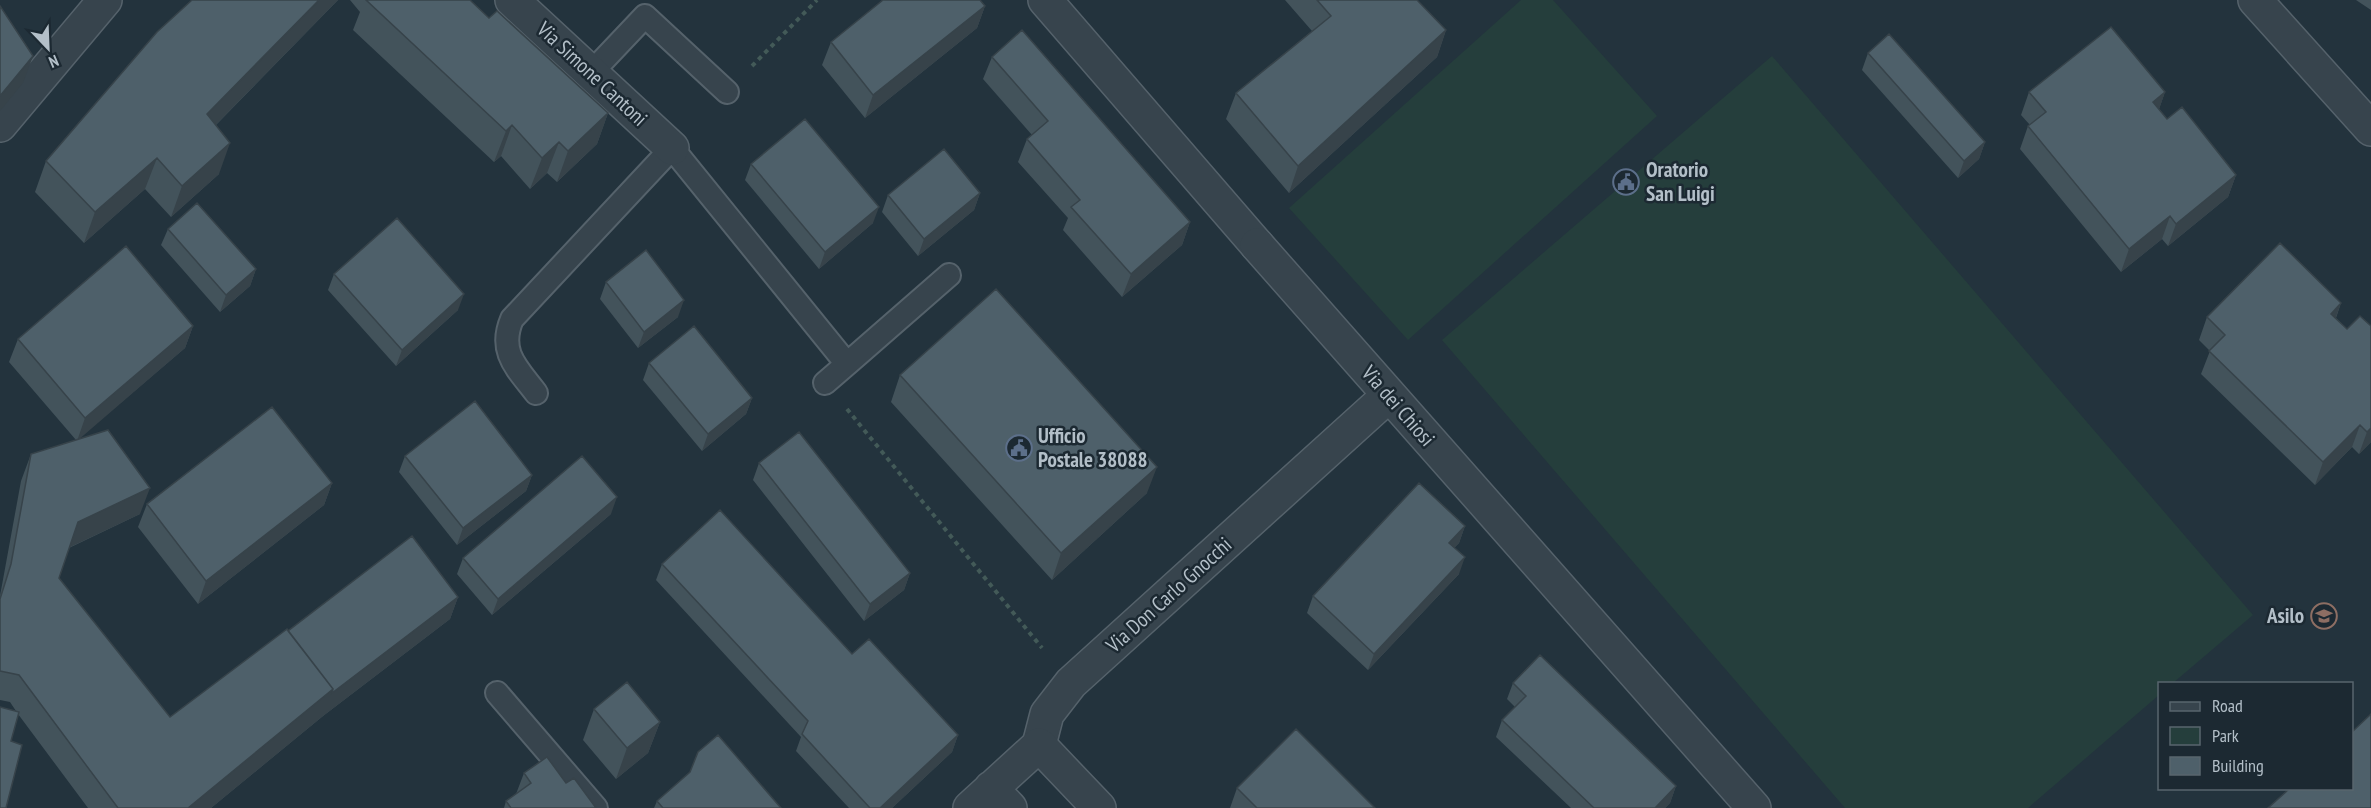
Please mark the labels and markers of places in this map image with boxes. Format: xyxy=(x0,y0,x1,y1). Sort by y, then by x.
place label: Oratorio San Luigi xyxy=(1646,156,1715,207)
public building icon: Oratorio San Luigi xyxy=(1611,167,1641,197)
place label: Ufficio Postale 38088 xyxy=(1038,422,1147,473)
public building icon: Ufficio Postale 38088 xyxy=(1004,433,1034,463)
school or university icon: Asilo xyxy=(2309,601,2339,631)
place label: Asilo xyxy=(2266,602,2304,629)

